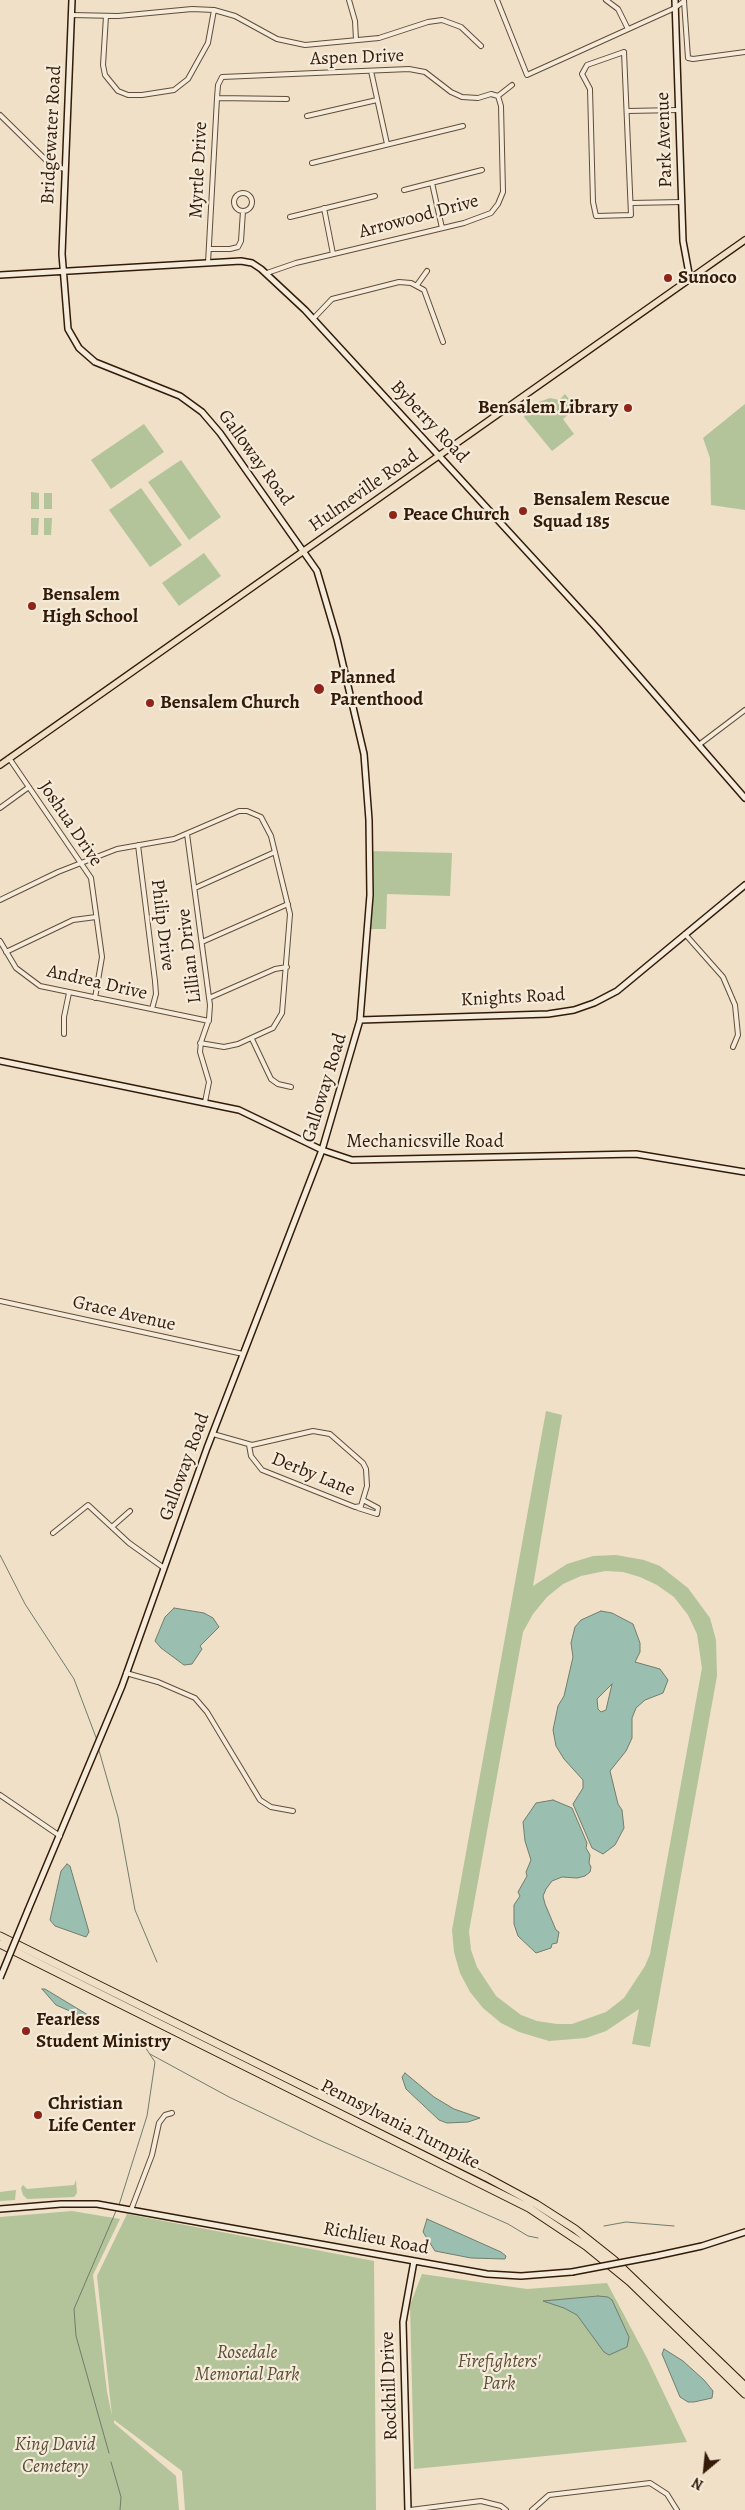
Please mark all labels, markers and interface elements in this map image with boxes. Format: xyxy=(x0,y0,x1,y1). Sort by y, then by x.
street label: Aspen Drive xyxy=(310,45,404,71)
street label: Bridgewater Road xyxy=(37,65,67,205)
street label: Park Avenue xyxy=(652,92,678,188)
street label: Myrtle Drive xyxy=(185,121,213,219)
street label: Arrowood Drive xyxy=(357,190,481,244)
place label: Sunoco xyxy=(678,267,737,289)
marker: Sunoco xyxy=(662,272,674,284)
street label: Byberry Road xyxy=(385,376,473,468)
place label: Bensalem Library xyxy=(478,397,618,419)
marker: Bensalem Library xyxy=(622,402,634,414)
street label: Galloway Road xyxy=(213,406,297,510)
street label: Hulmeville Road xyxy=(305,445,423,537)
place label: Bensalem Rescue Squad 185 xyxy=(533,489,670,533)
place label: Peace Church xyxy=(403,504,510,526)
marker: Bensalem Rescue Squad 185 xyxy=(517,505,529,517)
marker: Peace Church xyxy=(387,509,399,521)
place label: Bensalem High School xyxy=(42,584,138,628)
marker: Bensalem High School xyxy=(26,600,38,612)
place label: Planned Parenthood xyxy=(330,667,423,711)
marker: Planned Parenthood xyxy=(312,682,326,696)
place label: Bensalem Church xyxy=(160,692,300,714)
marker: Bensalem Church xyxy=(144,697,156,709)
street label: Joshua Drive xyxy=(33,777,107,871)
street label: Philip Drive xyxy=(145,878,179,972)
street label: Lillian Drive xyxy=(173,907,207,1005)
street label: Andrea Drive xyxy=(45,960,149,1006)
street label: Knights Road xyxy=(460,984,566,1012)
street label: Galloway Road xyxy=(298,1031,352,1145)
street label: Mechanicsville Road xyxy=(346,1131,504,1153)
street label: Grace Avenue xyxy=(70,1291,178,1337)
street label: Galloway Road xyxy=(155,1410,215,1524)
street label: Derby Lane xyxy=(268,1448,358,1502)
place label: Fearless Student Ministry xyxy=(36,2009,171,2053)
marker: Fearless Student Ministry xyxy=(20,2025,32,2037)
street label: Pennsylvania Turnpike xyxy=(316,2075,484,2175)
place label: Christian Life Center xyxy=(48,2093,136,2137)
marker: Christian Life Center xyxy=(32,2109,44,2121)
street label: Richlieu Road xyxy=(321,2218,431,2260)
street label: Rockhill Drive xyxy=(377,2331,403,2441)
park label: Rosedale Memorial Park xyxy=(195,2342,299,2386)
park label: Firefighters' Park xyxy=(457,2351,541,2395)
park label: King David Cemetery xyxy=(15,2434,95,2478)
north arrow xyxy=(680,2445,730,2495)
text: N xyxy=(689,2473,707,2494)

